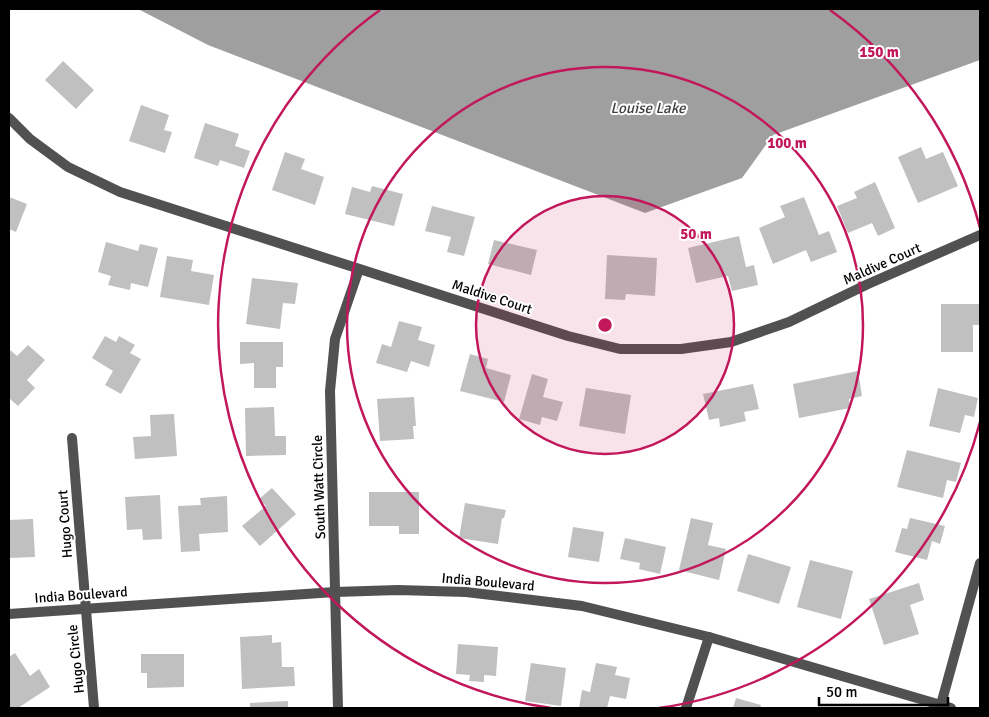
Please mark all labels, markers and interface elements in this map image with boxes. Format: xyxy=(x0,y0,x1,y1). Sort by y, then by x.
text: 150 m xyxy=(859,43,899,61)
water label: Louise Lake xyxy=(611,99,687,117)
text: 100 m xyxy=(767,134,807,152)
text: 50 m xyxy=(680,225,712,243)
street label: Maldive Court xyxy=(840,239,924,289)
street label: Maldive Court xyxy=(450,276,534,318)
centre of rings xyxy=(596,316,614,334)
street label: South Watt Circle xyxy=(309,435,329,539)
street label: Hugo Court xyxy=(54,489,76,559)
street label: India Boulevard xyxy=(441,569,535,595)
street label: India Boulevard xyxy=(34,583,128,607)
street label: Hugo Circle xyxy=(64,624,88,694)
scale bar xyxy=(819,674,948,706)
text: 50 m xyxy=(826,683,857,701)

